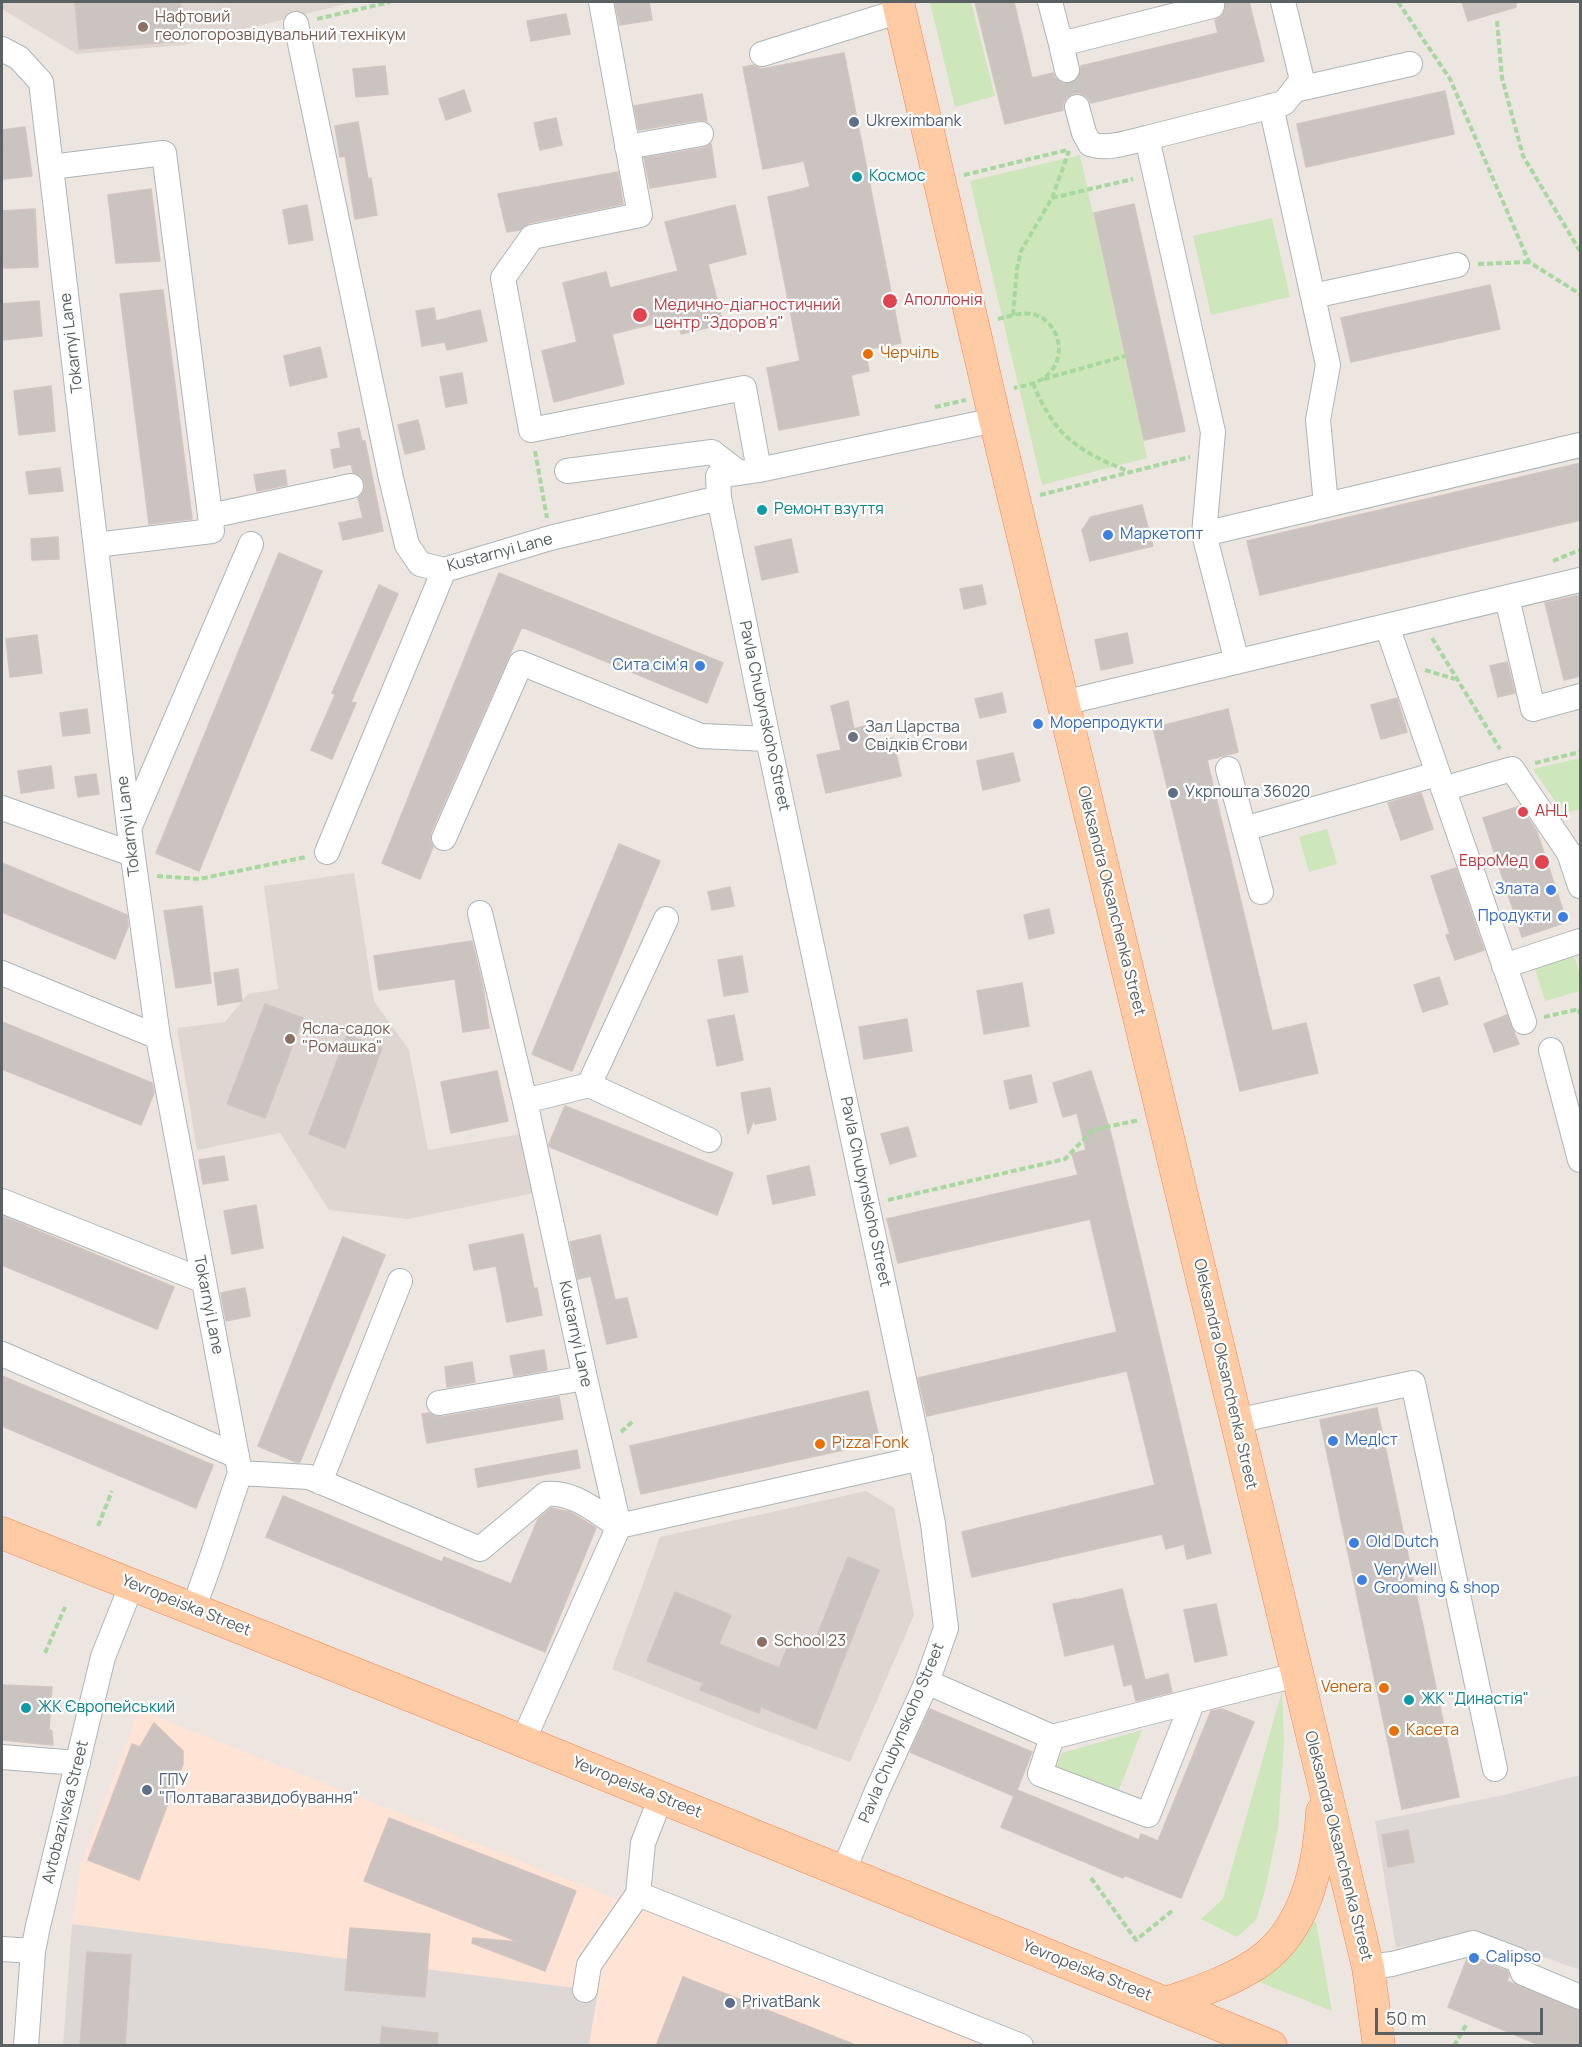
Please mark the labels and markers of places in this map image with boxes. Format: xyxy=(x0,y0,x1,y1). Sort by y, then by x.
place label: Нафтовий геологорозвідувальний технікум xyxy=(155,8,406,46)
marker: Нафтовий геологорозвідувальний технікум xyxy=(136,20,150,34)
place label: Ukreximbank xyxy=(866,112,961,132)
marker: Ukreximbank xyxy=(847,115,861,129)
place label: Космос xyxy=(869,167,926,187)
marker: Космос xyxy=(850,170,864,184)
place label: Аполлонія xyxy=(904,291,983,311)
marker: Аполлонія xyxy=(881,292,899,310)
place label: Медично-діагностичний центр "Здоров'я" xyxy=(654,296,841,334)
marker: Медично-діагностичний центр "Здоров'я" xyxy=(631,306,649,324)
place label: Черчіль xyxy=(880,344,939,364)
marker: Черчіль xyxy=(861,347,875,361)
place label: Ремонт взуття xyxy=(774,500,884,520)
marker: Ремонт взуття xyxy=(755,503,769,517)
place label: Маркетопт xyxy=(1120,525,1203,545)
marker: Маркетопт xyxy=(1101,528,1115,542)
place label: Сита сім'я xyxy=(612,656,688,676)
marker: Сита сім'я xyxy=(693,659,707,673)
place label: Морепродукти xyxy=(1050,714,1163,734)
marker: Морепродукти xyxy=(1031,717,1045,731)
place label: Зал Царства Cвідків Єгови xyxy=(865,718,968,756)
marker: Зал Царства Cвідків Єгови xyxy=(846,730,860,744)
place label: Укрпошта 36020 xyxy=(1185,783,1310,803)
marker: Укрпошта 36020 xyxy=(1166,786,1180,800)
place label: АНЦ xyxy=(1535,802,1568,822)
marker: АНЦ xyxy=(1516,805,1530,819)
place label: ЕвроМед xyxy=(1459,852,1528,872)
marker: ЕвроМед xyxy=(1533,853,1551,871)
place label: Злата xyxy=(1495,880,1539,900)
marker: Злата xyxy=(1544,883,1558,897)
place label: Продукти xyxy=(1478,907,1551,927)
marker: Продукти xyxy=(1556,910,1570,924)
place label: Ясла-садок "Ромашка" xyxy=(302,1020,390,1058)
marker: Ясла-садок "Ромашка" xyxy=(283,1032,297,1046)
place label: МедІст xyxy=(1345,1431,1398,1451)
place label: Pizza Fonk xyxy=(832,1434,909,1454)
marker: МедІст xyxy=(1326,1434,1340,1448)
marker: Pizza Fonk xyxy=(813,1437,827,1451)
place label: Old Dutch xyxy=(1366,1533,1439,1553)
marker: Old Dutch xyxy=(1347,1536,1361,1550)
place label: VeryWell Grooming & shop xyxy=(1374,1561,1500,1599)
marker: VeryWell Grooming & shop xyxy=(1355,1573,1369,1587)
place label: School 23 xyxy=(774,1632,846,1652)
marker: School 23 xyxy=(755,1635,769,1649)
place label: Venera xyxy=(1321,1678,1372,1698)
marker: Venera xyxy=(1377,1681,1391,1695)
place label: ЖК "Династія" xyxy=(1421,1690,1529,1710)
marker: ЖК "Династія" xyxy=(1402,1693,1416,1707)
place label: ЖК Європейський xyxy=(38,1698,175,1718)
marker: ЖК Європейський xyxy=(19,1701,33,1715)
place label: Касета xyxy=(1406,1721,1459,1741)
marker: Касета xyxy=(1387,1724,1401,1738)
place label: ГПУ "Полтавагазвидобування" xyxy=(159,1771,359,1809)
marker: ГПУ "Полтавагазвидобування" xyxy=(140,1783,154,1797)
place label: Calipso xyxy=(1486,1948,1541,1968)
marker: Calipso xyxy=(1467,1951,1481,1965)
place label: PrivatBank xyxy=(742,1993,820,2013)
marker: PrivatBank xyxy=(723,1996,737,2010)

